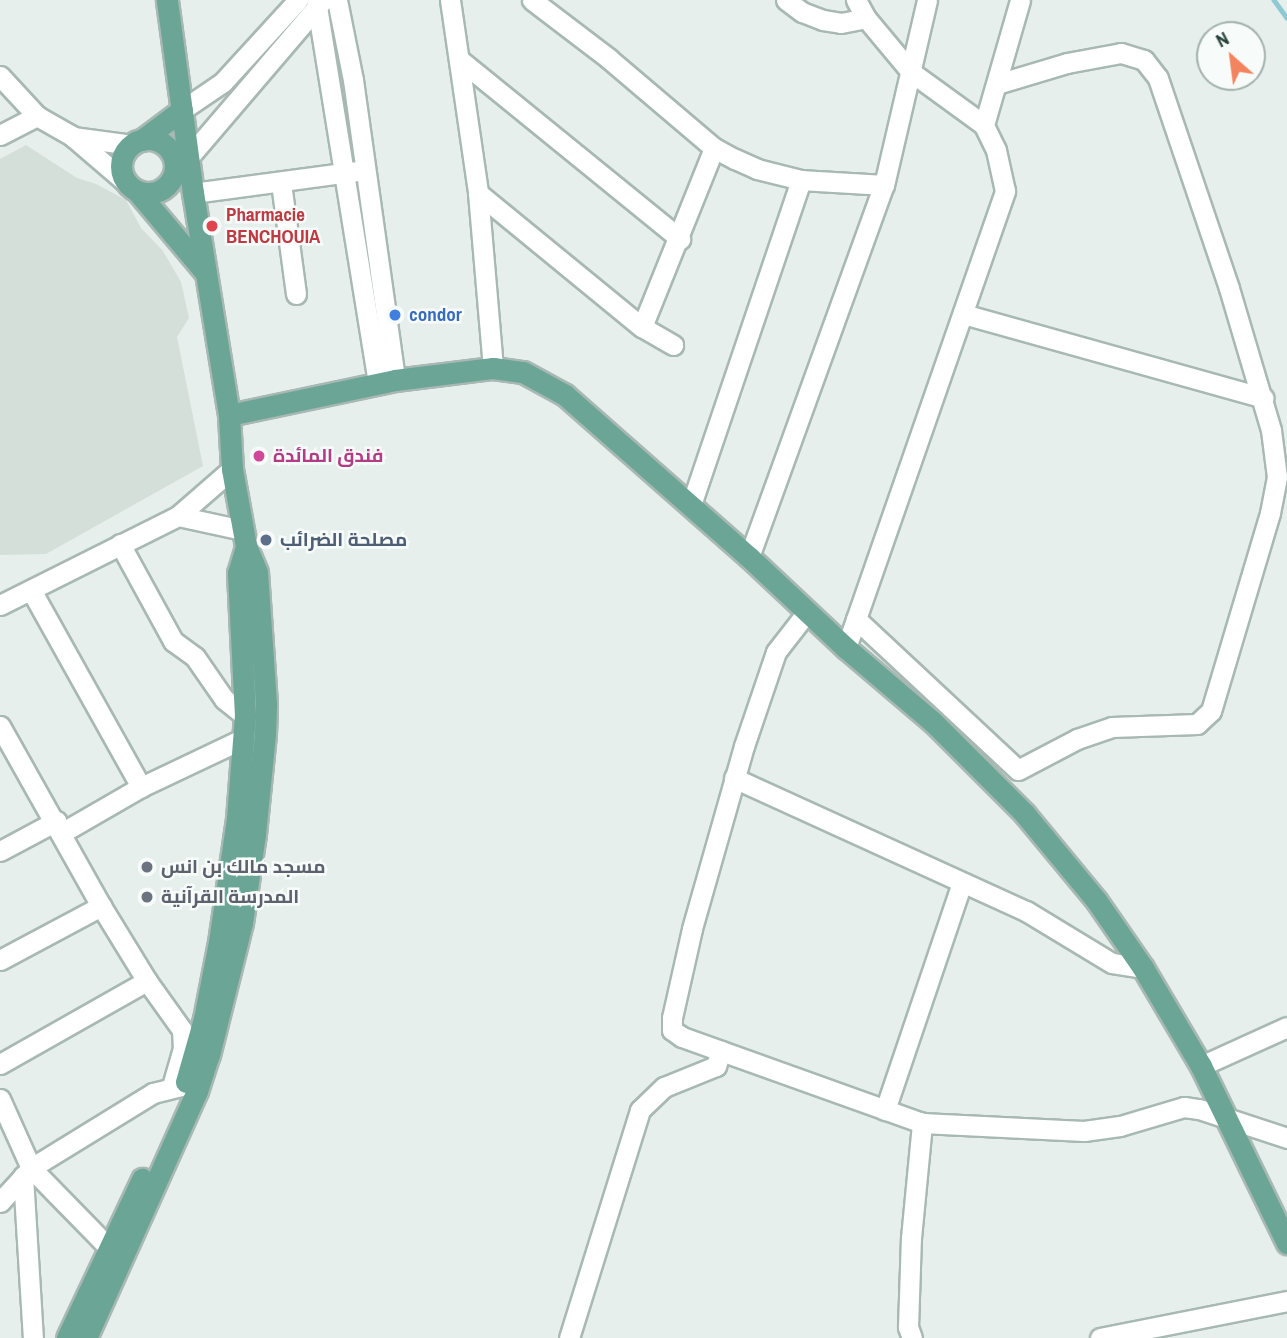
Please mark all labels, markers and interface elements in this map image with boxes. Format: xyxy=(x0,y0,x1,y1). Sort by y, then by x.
north arrow xyxy=(1196,21,1266,91)
text: N xyxy=(1211,25,1233,53)
place label: Pharmacie BENCHOUIA xyxy=(226,204,320,248)
marker: Pharmacie BENCHOUIA xyxy=(204,218,220,234)
place label: condor xyxy=(409,304,462,326)
marker: condor xyxy=(387,307,403,323)
place label: فندق المائدة xyxy=(273,445,384,467)
marker: فندق المائدة xyxy=(251,448,267,464)
place label: مصلحة الضرائب xyxy=(280,529,407,551)
marker: مصلحة الضرائب xyxy=(258,532,274,548)
place label: مسجد مالك بن انس xyxy=(161,856,326,878)
marker: مسجد مالك بن انس xyxy=(139,859,155,875)
place label: المدرسة القرآنية xyxy=(161,886,299,908)
marker: المدرسة القرآنية xyxy=(139,889,155,905)

